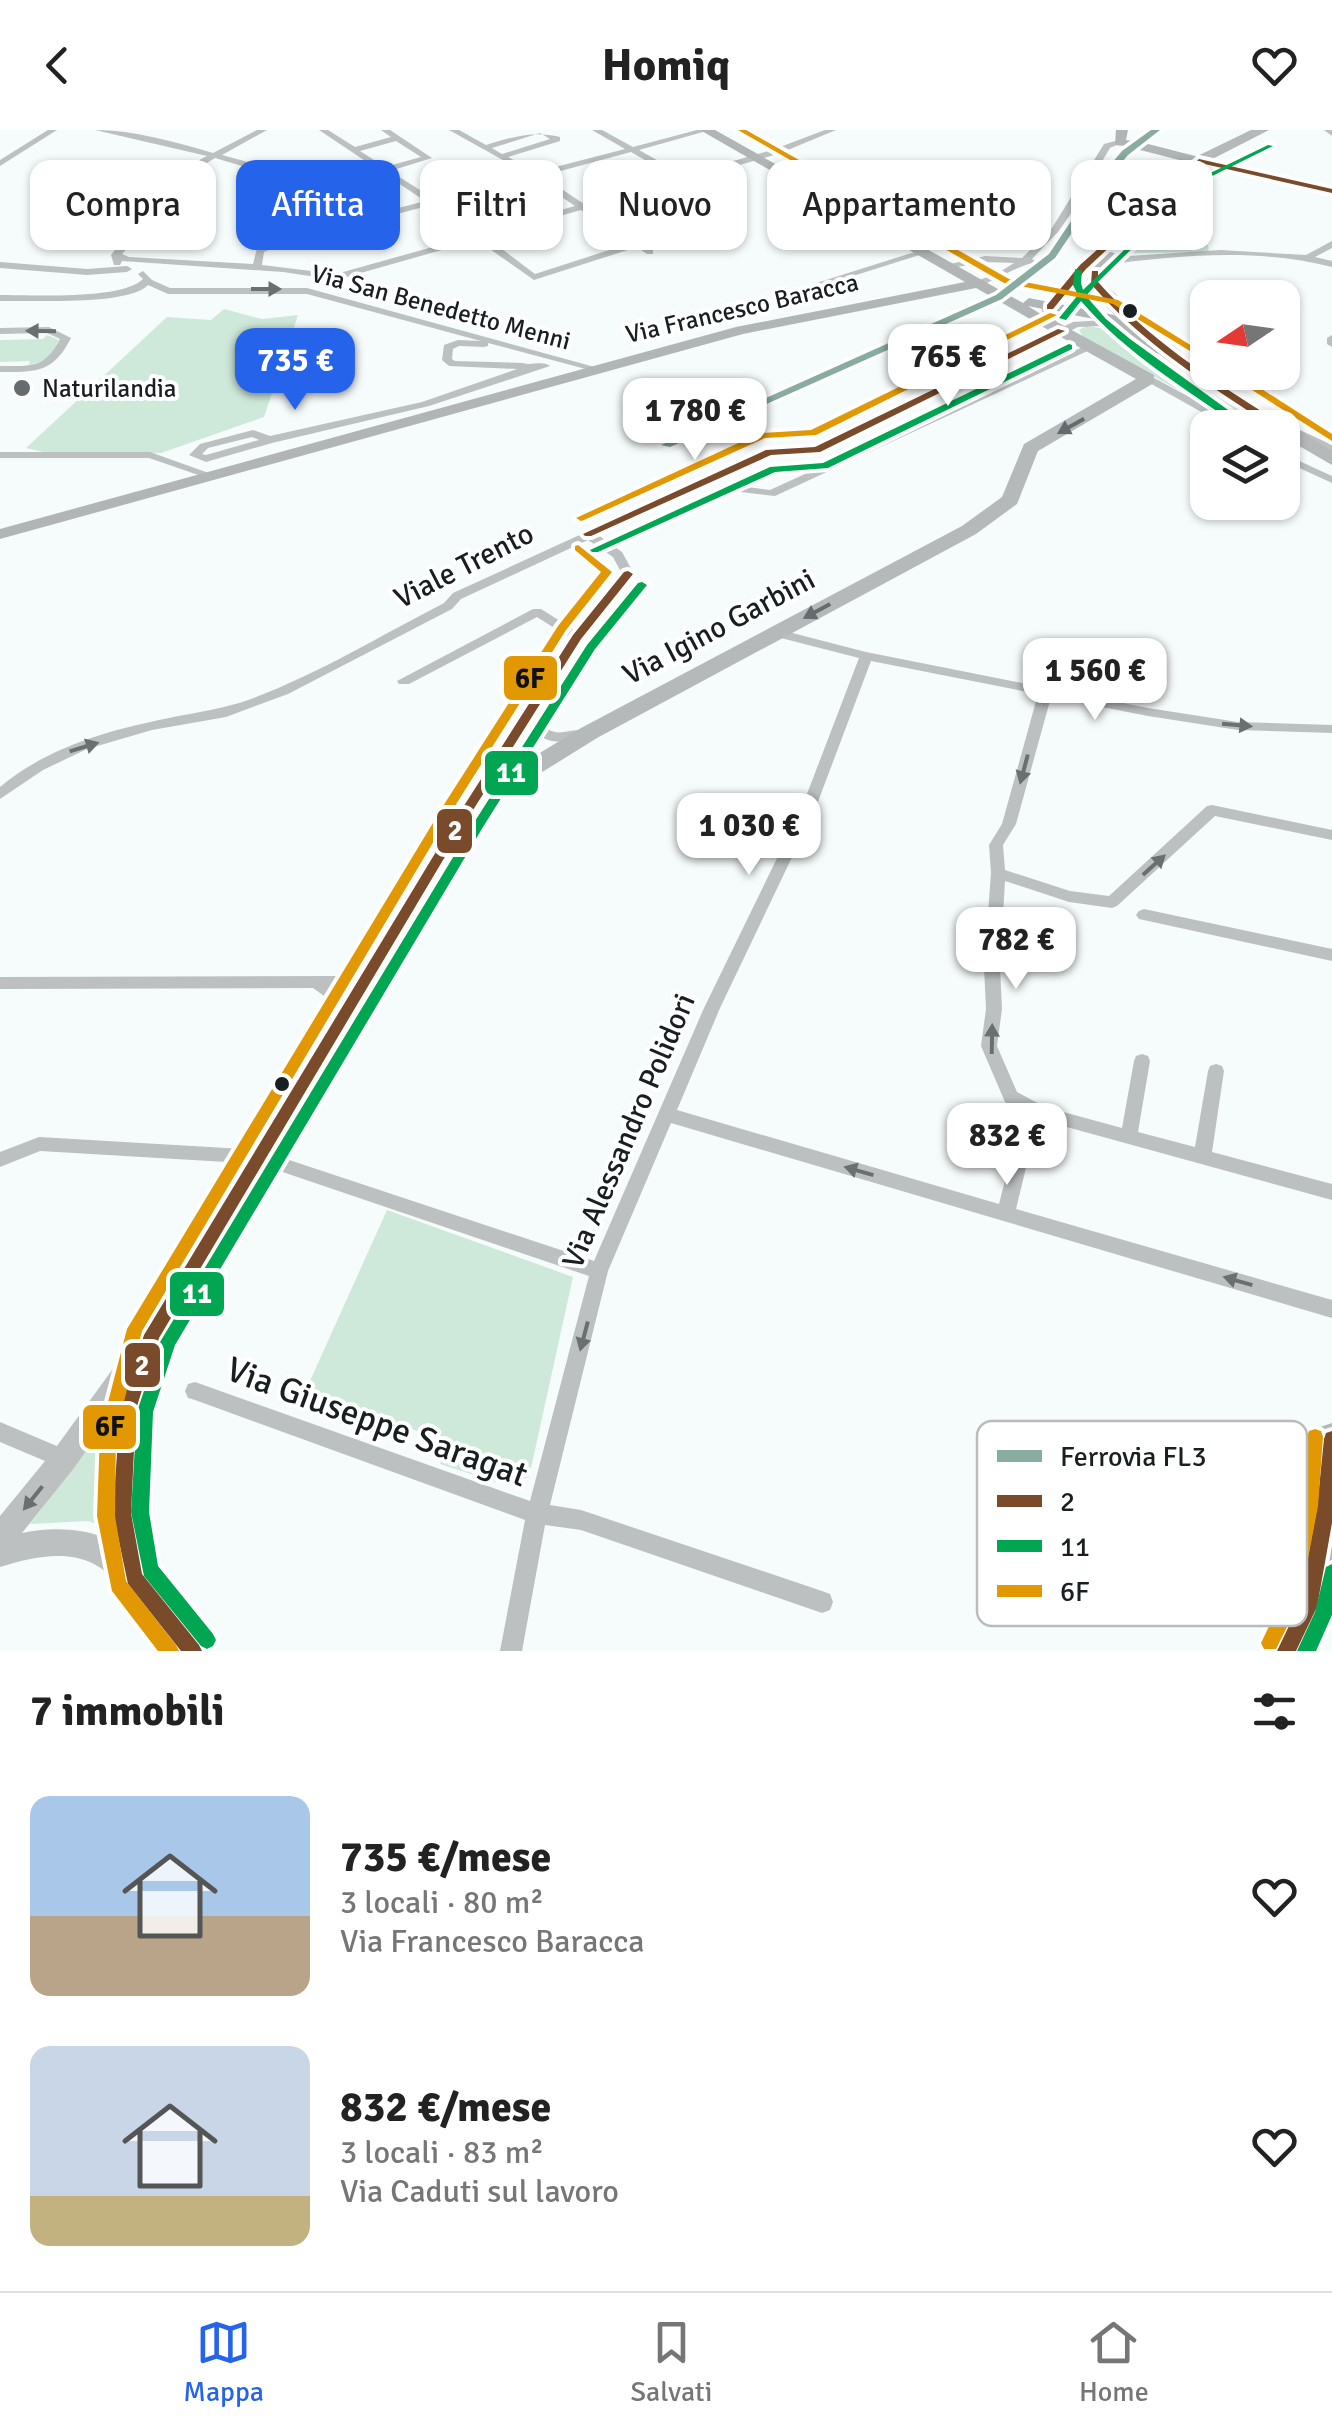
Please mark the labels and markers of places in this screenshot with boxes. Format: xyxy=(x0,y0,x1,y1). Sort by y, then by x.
unlabelled marker xyxy=(1120,301,1140,321)
pin: 765 € xyxy=(878,324,1018,409)
pin: 735 € xyxy=(225,328,365,413)
place label: Naturilandia xyxy=(42,373,177,404)
marker: Naturilandia xyxy=(11,377,33,399)
pin: 1 780 € xyxy=(603,378,787,463)
pin: 1 560 € xyxy=(1003,638,1187,723)
pin: 1 030 € xyxy=(657,793,841,878)
pin: 782 € xyxy=(946,907,1086,992)
unlabelled marker xyxy=(272,1074,292,1094)
pin: 832 € xyxy=(937,1103,1077,1188)

